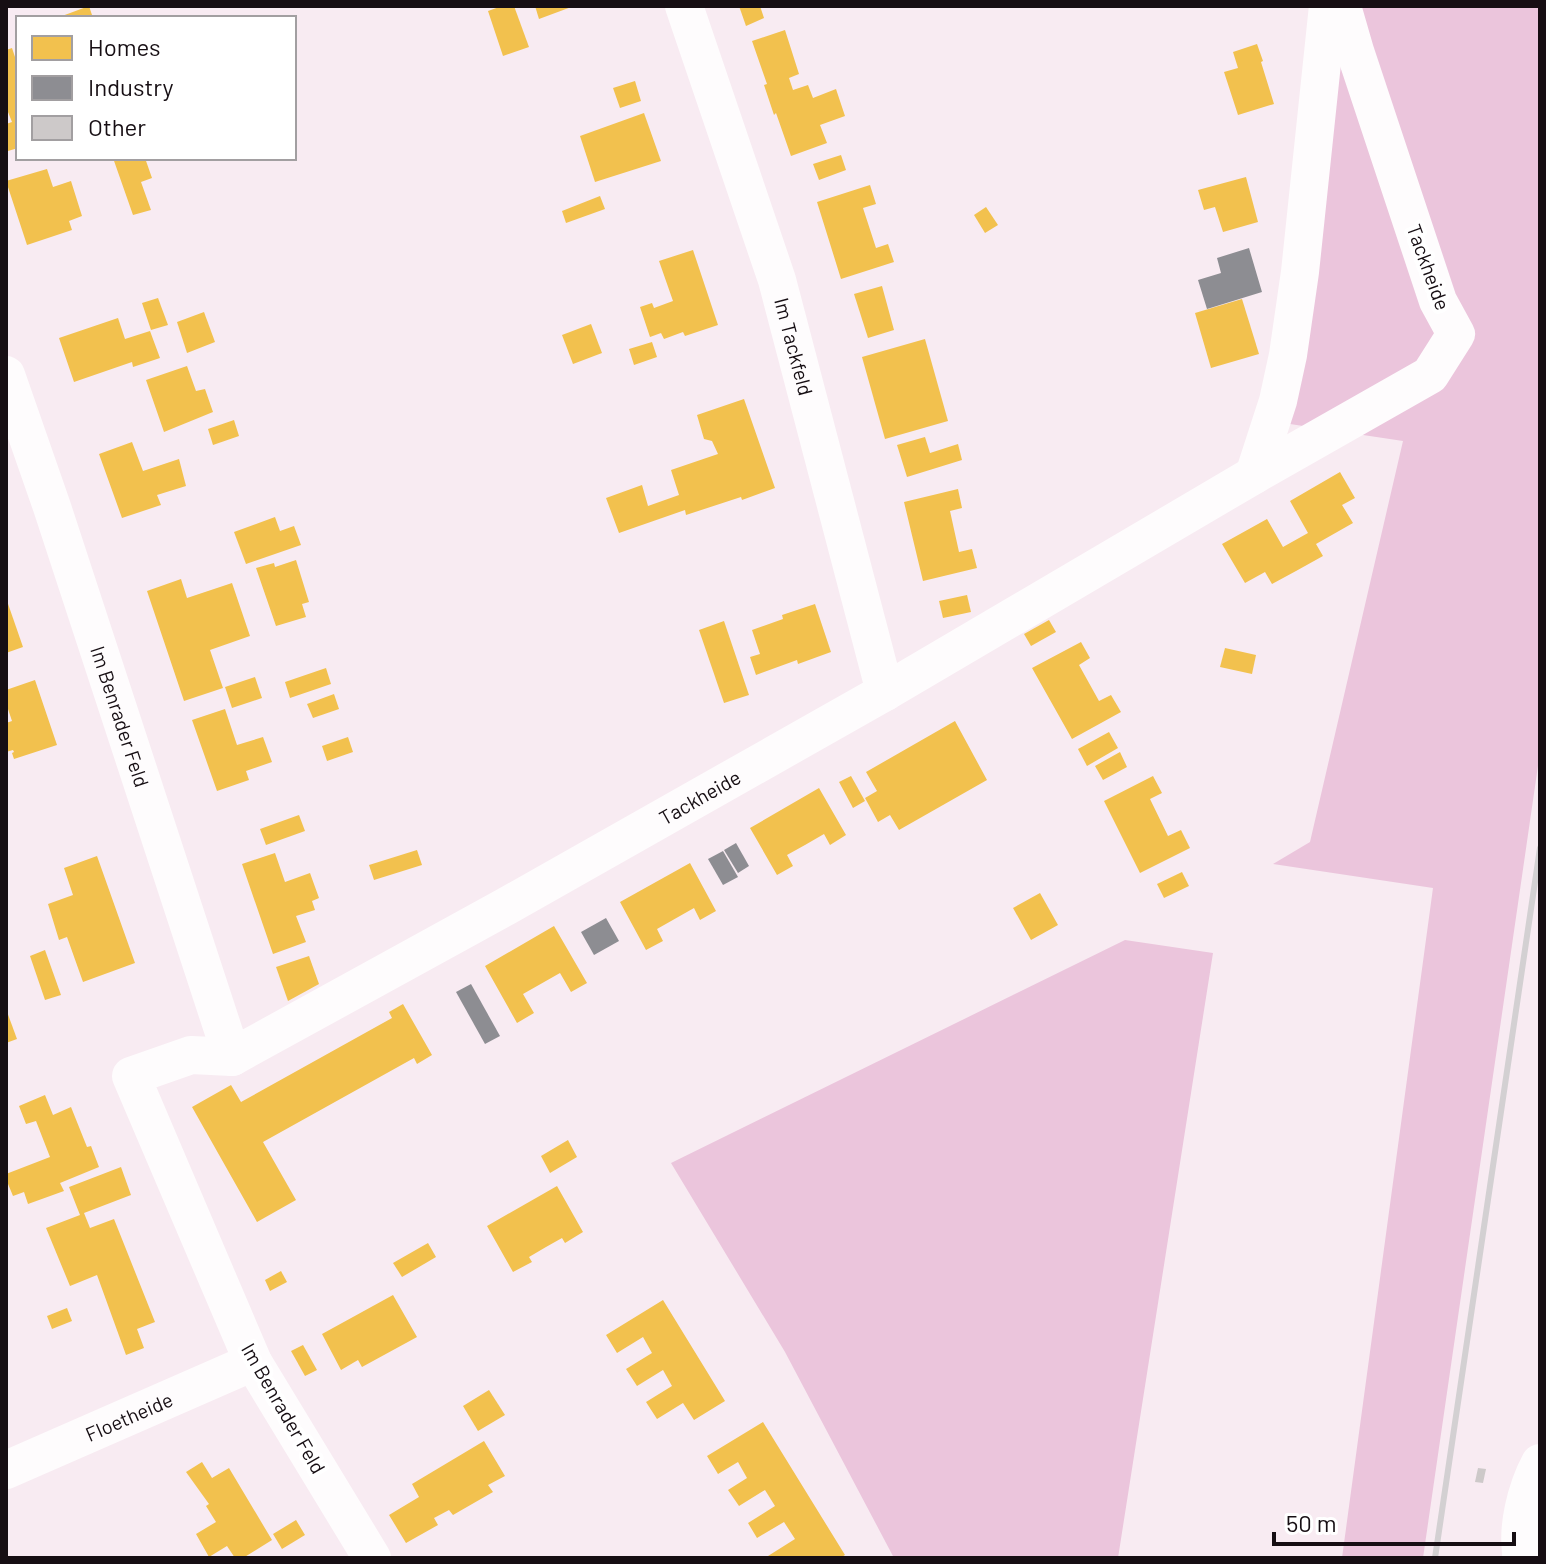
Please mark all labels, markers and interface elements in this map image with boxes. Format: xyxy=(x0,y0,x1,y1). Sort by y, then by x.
legend xyxy=(16,16,296,160)
text: Homes xyxy=(88,32,161,61)
text: Industry xyxy=(88,72,174,101)
text: Other xyxy=(88,112,146,141)
street label: Tackheide xyxy=(1402,221,1456,313)
street label: Im Tackfeld xyxy=(770,295,819,398)
street label: Im Benrader Feld xyxy=(86,643,155,790)
street label: Tackheide xyxy=(655,764,745,829)
street label: Im Benrader Feld xyxy=(237,1338,331,1478)
street label: Floetheide xyxy=(81,1387,176,1446)
scale bar xyxy=(1274,1496,1514,1546)
text: 50 m xyxy=(1286,1508,1337,1537)

